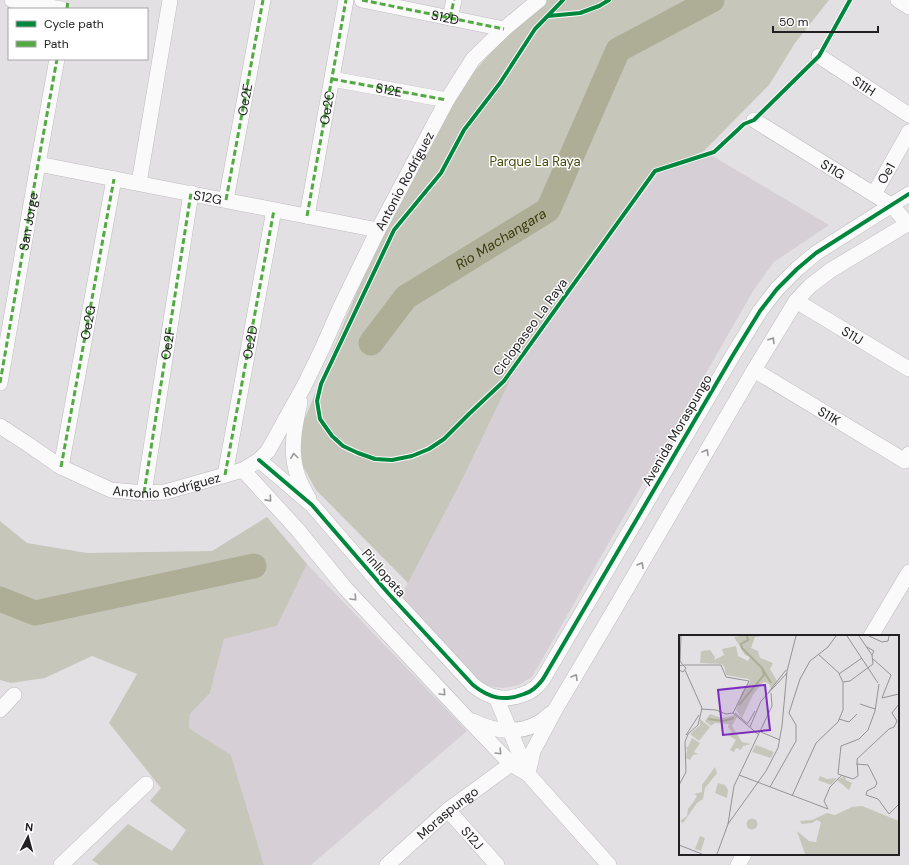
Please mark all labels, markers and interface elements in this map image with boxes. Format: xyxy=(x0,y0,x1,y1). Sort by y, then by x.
street label: S12D xyxy=(430,6,461,28)
legend xyxy=(8,8,148,60)
scale bar xyxy=(773,8,878,34)
text: 50 m xyxy=(779,14,808,30)
text: Cycle path xyxy=(44,16,104,32)
text: Path xyxy=(44,36,69,52)
street label: S11H xyxy=(849,72,879,99)
street label: S12E xyxy=(375,79,404,100)
street label: Oe2E xyxy=(233,82,256,117)
street label: Oe2C xyxy=(315,89,338,126)
street label: Antonio Rodríguez xyxy=(371,128,437,233)
park label: Parque La Raya xyxy=(489,153,581,170)
street label: S11G xyxy=(818,155,848,183)
street label: Oe1 xyxy=(873,160,898,187)
street label: S12G xyxy=(192,186,224,208)
street label: San Jorge xyxy=(15,191,41,252)
water label: Rio Machangara xyxy=(452,204,550,274)
street label: Ciclopaseo La Raya xyxy=(489,275,571,379)
street label: Oe2G xyxy=(76,304,99,341)
street label: S11J xyxy=(839,322,866,348)
street label: Oe2D xyxy=(238,324,261,360)
street label: Oe2F xyxy=(157,327,178,361)
one-way arrow xyxy=(767,337,775,344)
street label: Avenida Moraspungo xyxy=(638,371,716,489)
street label: S11K xyxy=(815,402,844,429)
one-way arrow xyxy=(702,449,709,456)
one-way arrow xyxy=(289,453,298,459)
street label: Antonio Rodríguez xyxy=(112,468,222,502)
one-way arrow xyxy=(265,494,272,502)
street label: Pinllopata xyxy=(358,545,410,601)
one-way arrow xyxy=(636,562,643,569)
one-way arrow xyxy=(349,593,356,600)
inset map xyxy=(679,635,899,855)
one-way arrow xyxy=(570,674,577,681)
one-way arrow xyxy=(438,688,445,695)
one-way arrow xyxy=(494,747,502,755)
street label: Moraspungo xyxy=(413,782,482,843)
north arrow xyxy=(8,817,48,857)
text: N xyxy=(24,820,34,834)
street label: S12J xyxy=(458,822,487,853)

